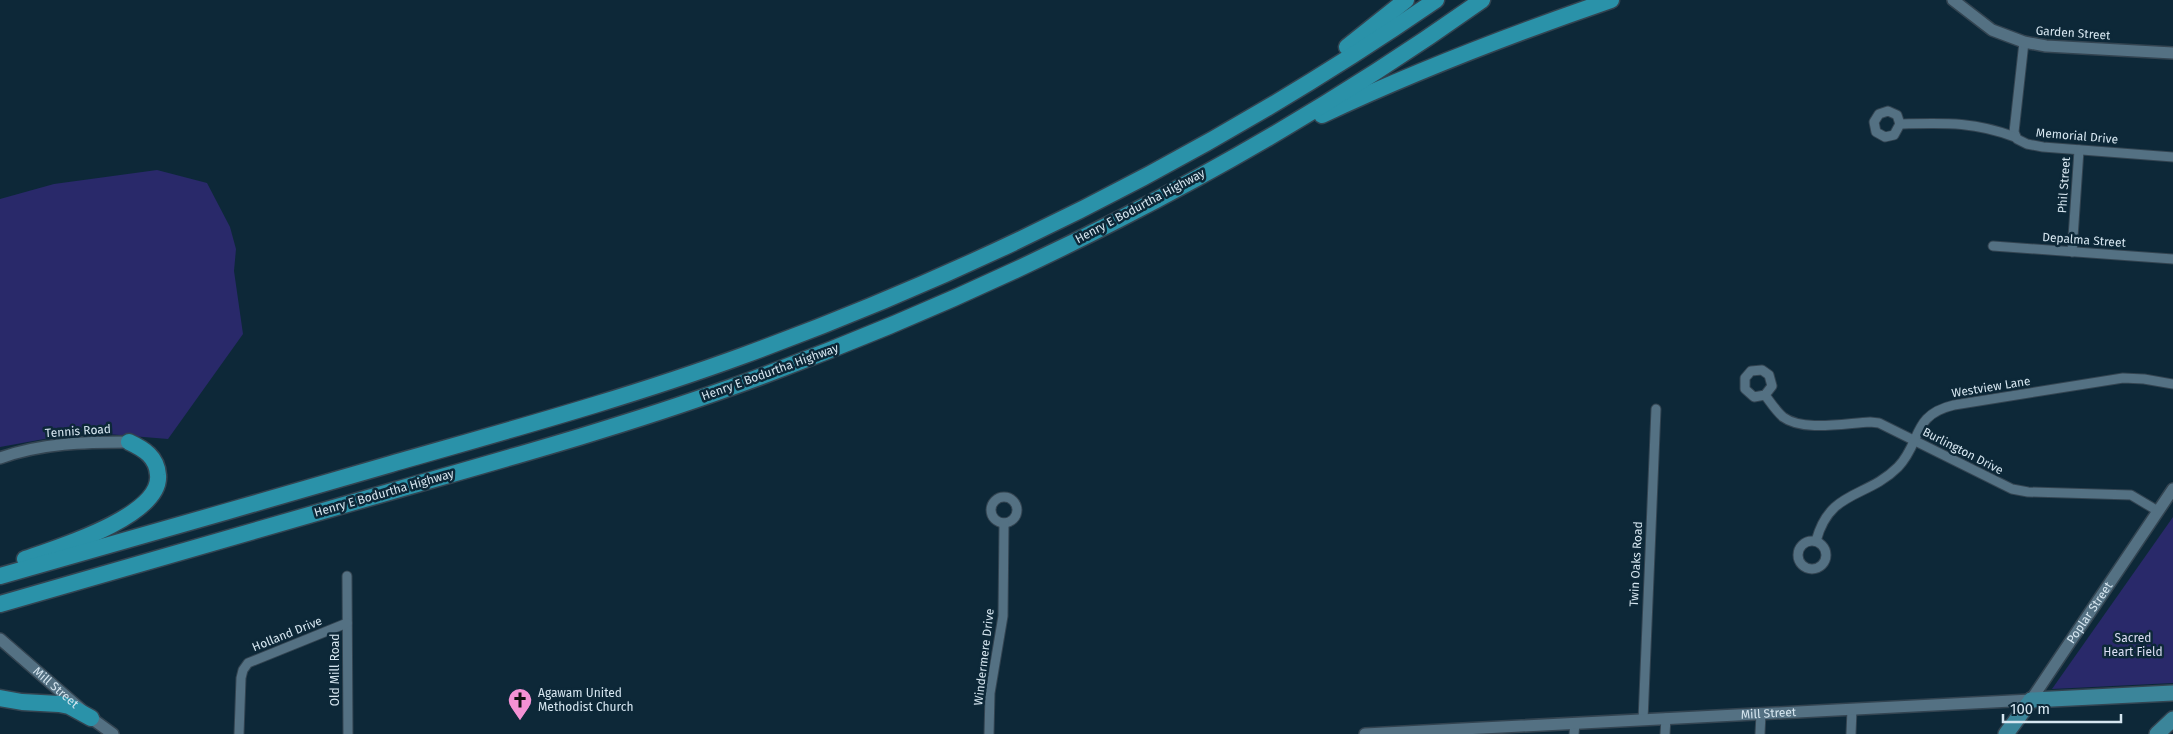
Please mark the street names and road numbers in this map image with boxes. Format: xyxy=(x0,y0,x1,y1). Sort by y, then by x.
street label: Garden Street xyxy=(2035,23,2111,43)
street label: Memorial Drive xyxy=(2035,125,2119,147)
street label: Phil Street xyxy=(2055,156,2073,214)
street label: Henry E Bodurtha Highway xyxy=(1073,166,1207,246)
street label: Depalma Street xyxy=(2042,230,2127,250)
street label: Henry E Bodurtha Highway xyxy=(700,341,840,403)
street label: Westview Lane xyxy=(1951,374,2031,400)
street label: Tennis Road xyxy=(45,422,111,440)
street label: Burlington Drive xyxy=(1920,425,2006,477)
street label: Henry E Bodurtha Highway xyxy=(312,466,456,520)
street label: Twin Oaks Road xyxy=(1627,521,1645,607)
street label: Poplar Street xyxy=(2064,579,2116,646)
street label: Windermere Drive xyxy=(971,608,997,706)
street label: Holland Drive xyxy=(250,614,324,654)
street label: Old Mill Road xyxy=(328,634,342,706)
street label: Mill Street xyxy=(30,664,82,711)
street label: Mill Street xyxy=(1740,705,1797,722)

